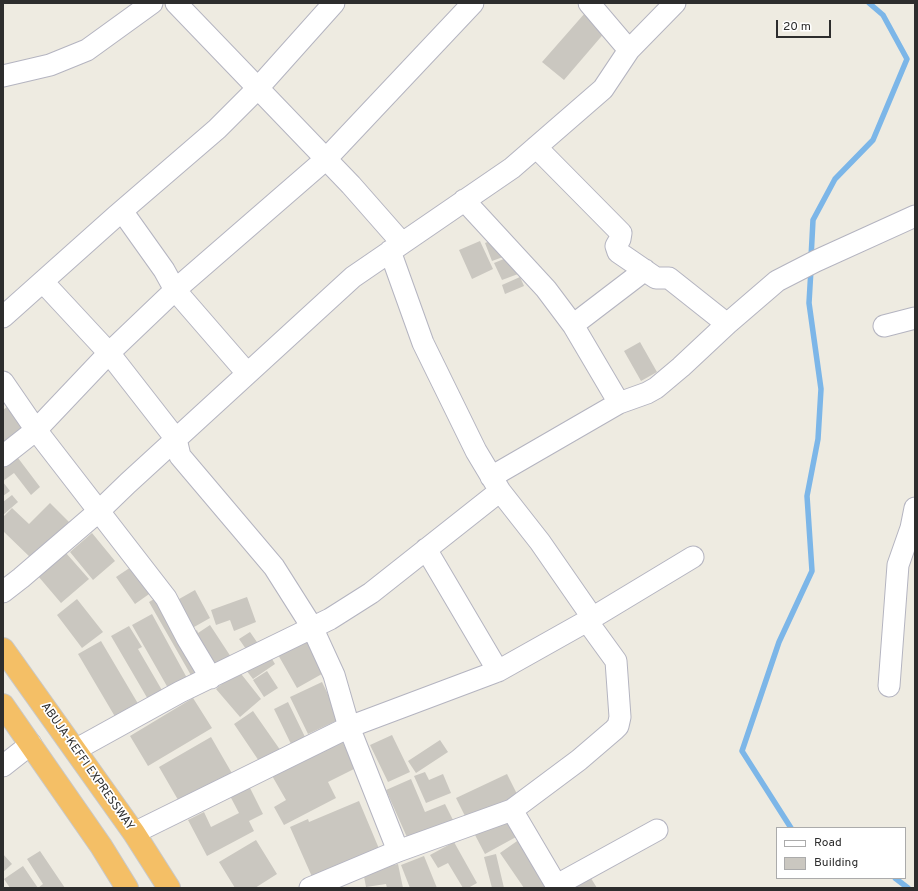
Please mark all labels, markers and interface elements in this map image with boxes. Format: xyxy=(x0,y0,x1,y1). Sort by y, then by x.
scale bar xyxy=(778,12,833,38)
text: 20 m xyxy=(783,19,811,35)
street label: ABUJA-KEFFI EXPRESSWAY xyxy=(37,700,137,834)
legend xyxy=(776,827,906,879)
text: Road xyxy=(814,835,842,851)
text: Building xyxy=(814,855,858,871)

